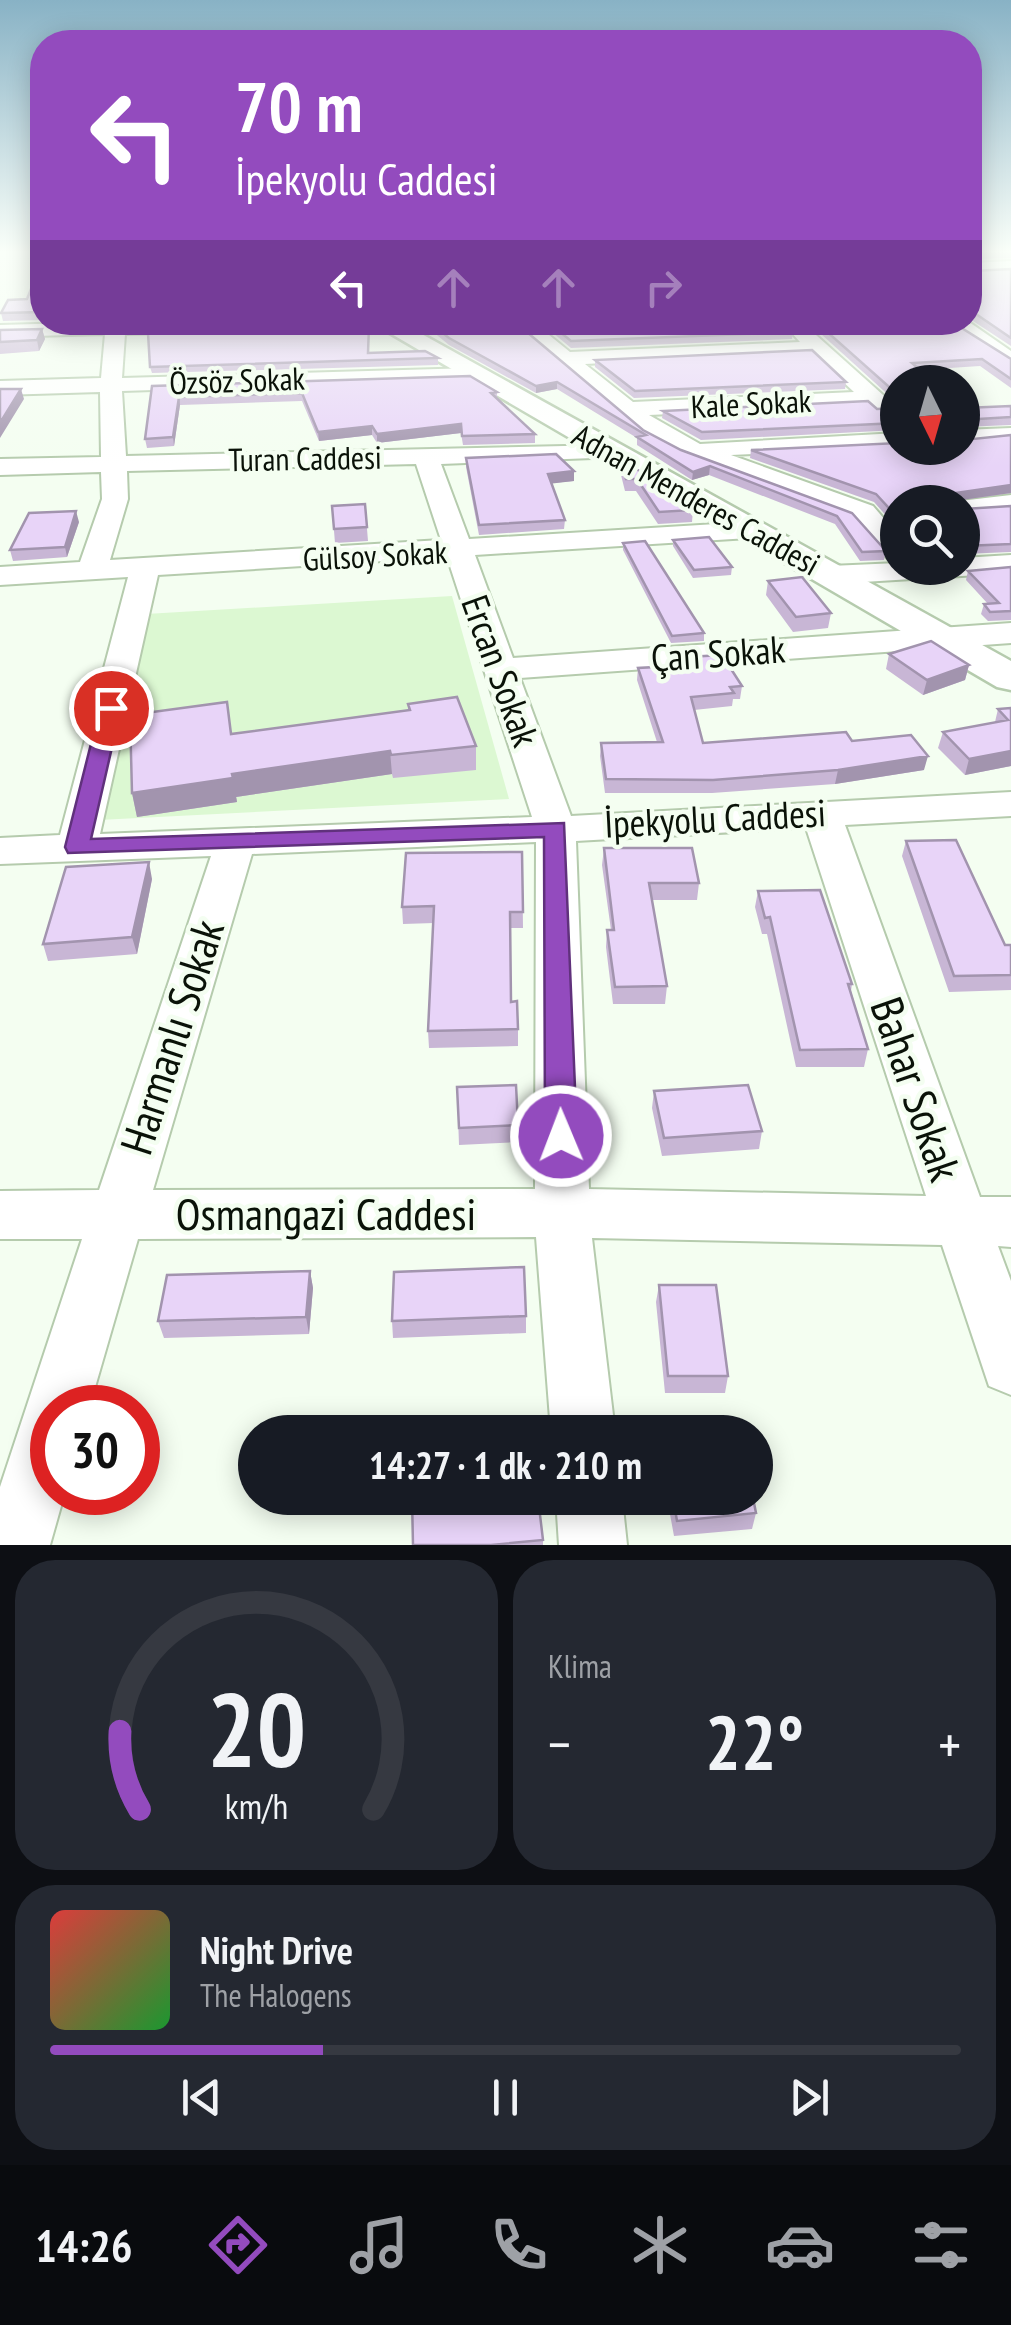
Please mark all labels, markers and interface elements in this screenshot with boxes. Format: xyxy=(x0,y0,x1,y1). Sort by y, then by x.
text: 70 m xyxy=(235,61,363,151)
icon: left xyxy=(70,70,200,200)
text: İpekyolu Caddesi xyxy=(235,149,498,207)
icon: left xyxy=(321,260,376,315)
icon: ahead xyxy=(426,260,481,315)
icon: ahead xyxy=(531,260,586,315)
icon: right xyxy=(636,260,691,315)
street label: Özsöz Sokak xyxy=(169,357,306,403)
north arrow xyxy=(880,365,980,465)
map controls xyxy=(880,365,980,585)
street label: Kale Sokak xyxy=(690,379,813,427)
street label: Adnan Menderes Caddesi xyxy=(565,414,828,585)
street label: Turan Caddesi xyxy=(228,436,382,480)
button: search xyxy=(880,485,980,585)
street label: Gülsoy Sokak xyxy=(302,530,449,580)
street label: Ercan Sokak xyxy=(451,588,551,753)
street label: Çan Sokak xyxy=(649,623,787,682)
pin xyxy=(69,666,154,751)
icon: arrive xyxy=(84,681,139,736)
street label: İpekyolu Caddesi xyxy=(603,787,827,848)
street label: Harmanlı Sokak xyxy=(106,912,236,1161)
street label: Bahar Sokak xyxy=(859,989,976,1189)
position arrow xyxy=(509,1084,613,1188)
street label: Osmangazi Caddesi xyxy=(176,1184,476,1242)
speed limit sign: 30 xyxy=(30,1385,160,1515)
text: 14:27 · 1 dk · 210 m xyxy=(369,1440,642,1489)
text: Klima xyxy=(548,1645,612,1687)
text: 20 xyxy=(207,1661,306,1796)
text: 22° xyxy=(705,1694,804,1791)
text: − xyxy=(548,1708,571,1779)
text: + xyxy=(938,1708,961,1779)
text: km/h xyxy=(225,1783,288,1829)
text: Night Drive xyxy=(200,1925,353,1974)
text: The Halogens xyxy=(200,1974,352,2016)
icon: previous xyxy=(174,2070,229,2125)
icon: pause xyxy=(478,2070,533,2125)
icon: next xyxy=(782,2070,837,2125)
icon: directions xyxy=(203,2210,273,2280)
icon: music xyxy=(344,2210,414,2280)
icon: phone xyxy=(484,2210,554,2280)
icon: climate xyxy=(625,2210,695,2280)
icon: car xyxy=(765,2210,835,2280)
icon: filters xyxy=(906,2210,976,2280)
text: 14:26 xyxy=(35,2216,133,2274)

